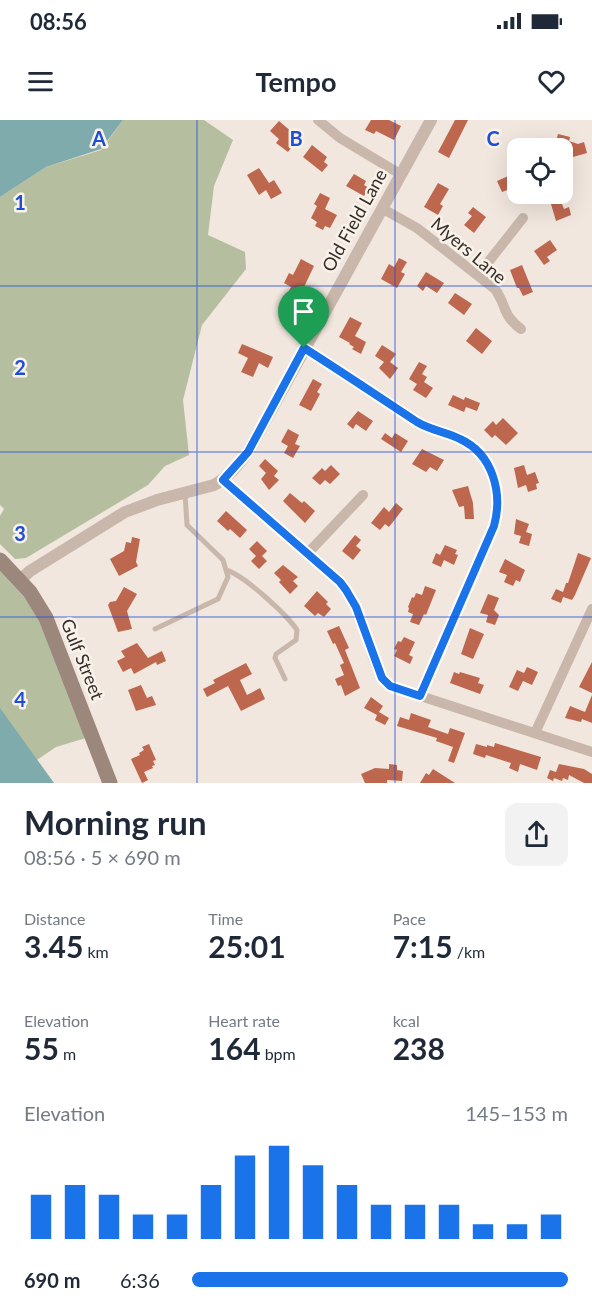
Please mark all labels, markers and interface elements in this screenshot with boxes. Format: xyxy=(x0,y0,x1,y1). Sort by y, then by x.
text: 08:56 xyxy=(30,8,87,35)
icon: menu xyxy=(24,65,57,98)
text: Tempo xyxy=(256,65,336,98)
icon: heart xyxy=(535,65,568,98)
text: A xyxy=(91,126,106,150)
text: B xyxy=(289,126,303,150)
text: C xyxy=(486,126,500,150)
map controls xyxy=(507,138,573,204)
button: locate xyxy=(507,138,573,204)
street label: Old Field Lane xyxy=(317,165,391,275)
text: 1 xyxy=(14,190,26,214)
street label: Myers Lane xyxy=(427,212,511,288)
pin xyxy=(278,286,329,348)
icon: arrive xyxy=(287,295,320,328)
text: 2 xyxy=(14,355,26,379)
text: 3 xyxy=(14,521,26,545)
street label: Gulf Street xyxy=(57,615,109,703)
text: 4 xyxy=(14,687,26,711)
text: Morning run xyxy=(24,802,207,842)
button: share xyxy=(505,803,568,866)
text: 08:56 · 5 × 690 m xyxy=(24,845,181,869)
text: Distance xyxy=(24,909,85,928)
text: Time xyxy=(208,909,243,928)
text: Pace xyxy=(393,909,426,928)
text: 3.45 xyxy=(24,928,83,964)
text: 25:01 xyxy=(208,928,286,964)
text: 7:15 xyxy=(393,928,453,964)
text: km xyxy=(83,942,109,961)
text: /km xyxy=(453,942,485,961)
text: Elevation xyxy=(24,1011,89,1030)
text: Heart rate xyxy=(208,1011,280,1030)
text: kcal xyxy=(393,1011,420,1030)
text: 55 xyxy=(24,1030,59,1066)
text: 164 xyxy=(208,1030,261,1066)
text: 238 xyxy=(393,1030,445,1066)
text: m xyxy=(59,1044,76,1063)
text: bpm xyxy=(261,1044,296,1063)
text: Elevation xyxy=(24,1101,105,1125)
text: 145–153 m xyxy=(465,1101,568,1125)
text: 690 m xyxy=(24,1268,80,1292)
text: 6:36 xyxy=(120,1268,160,1292)

